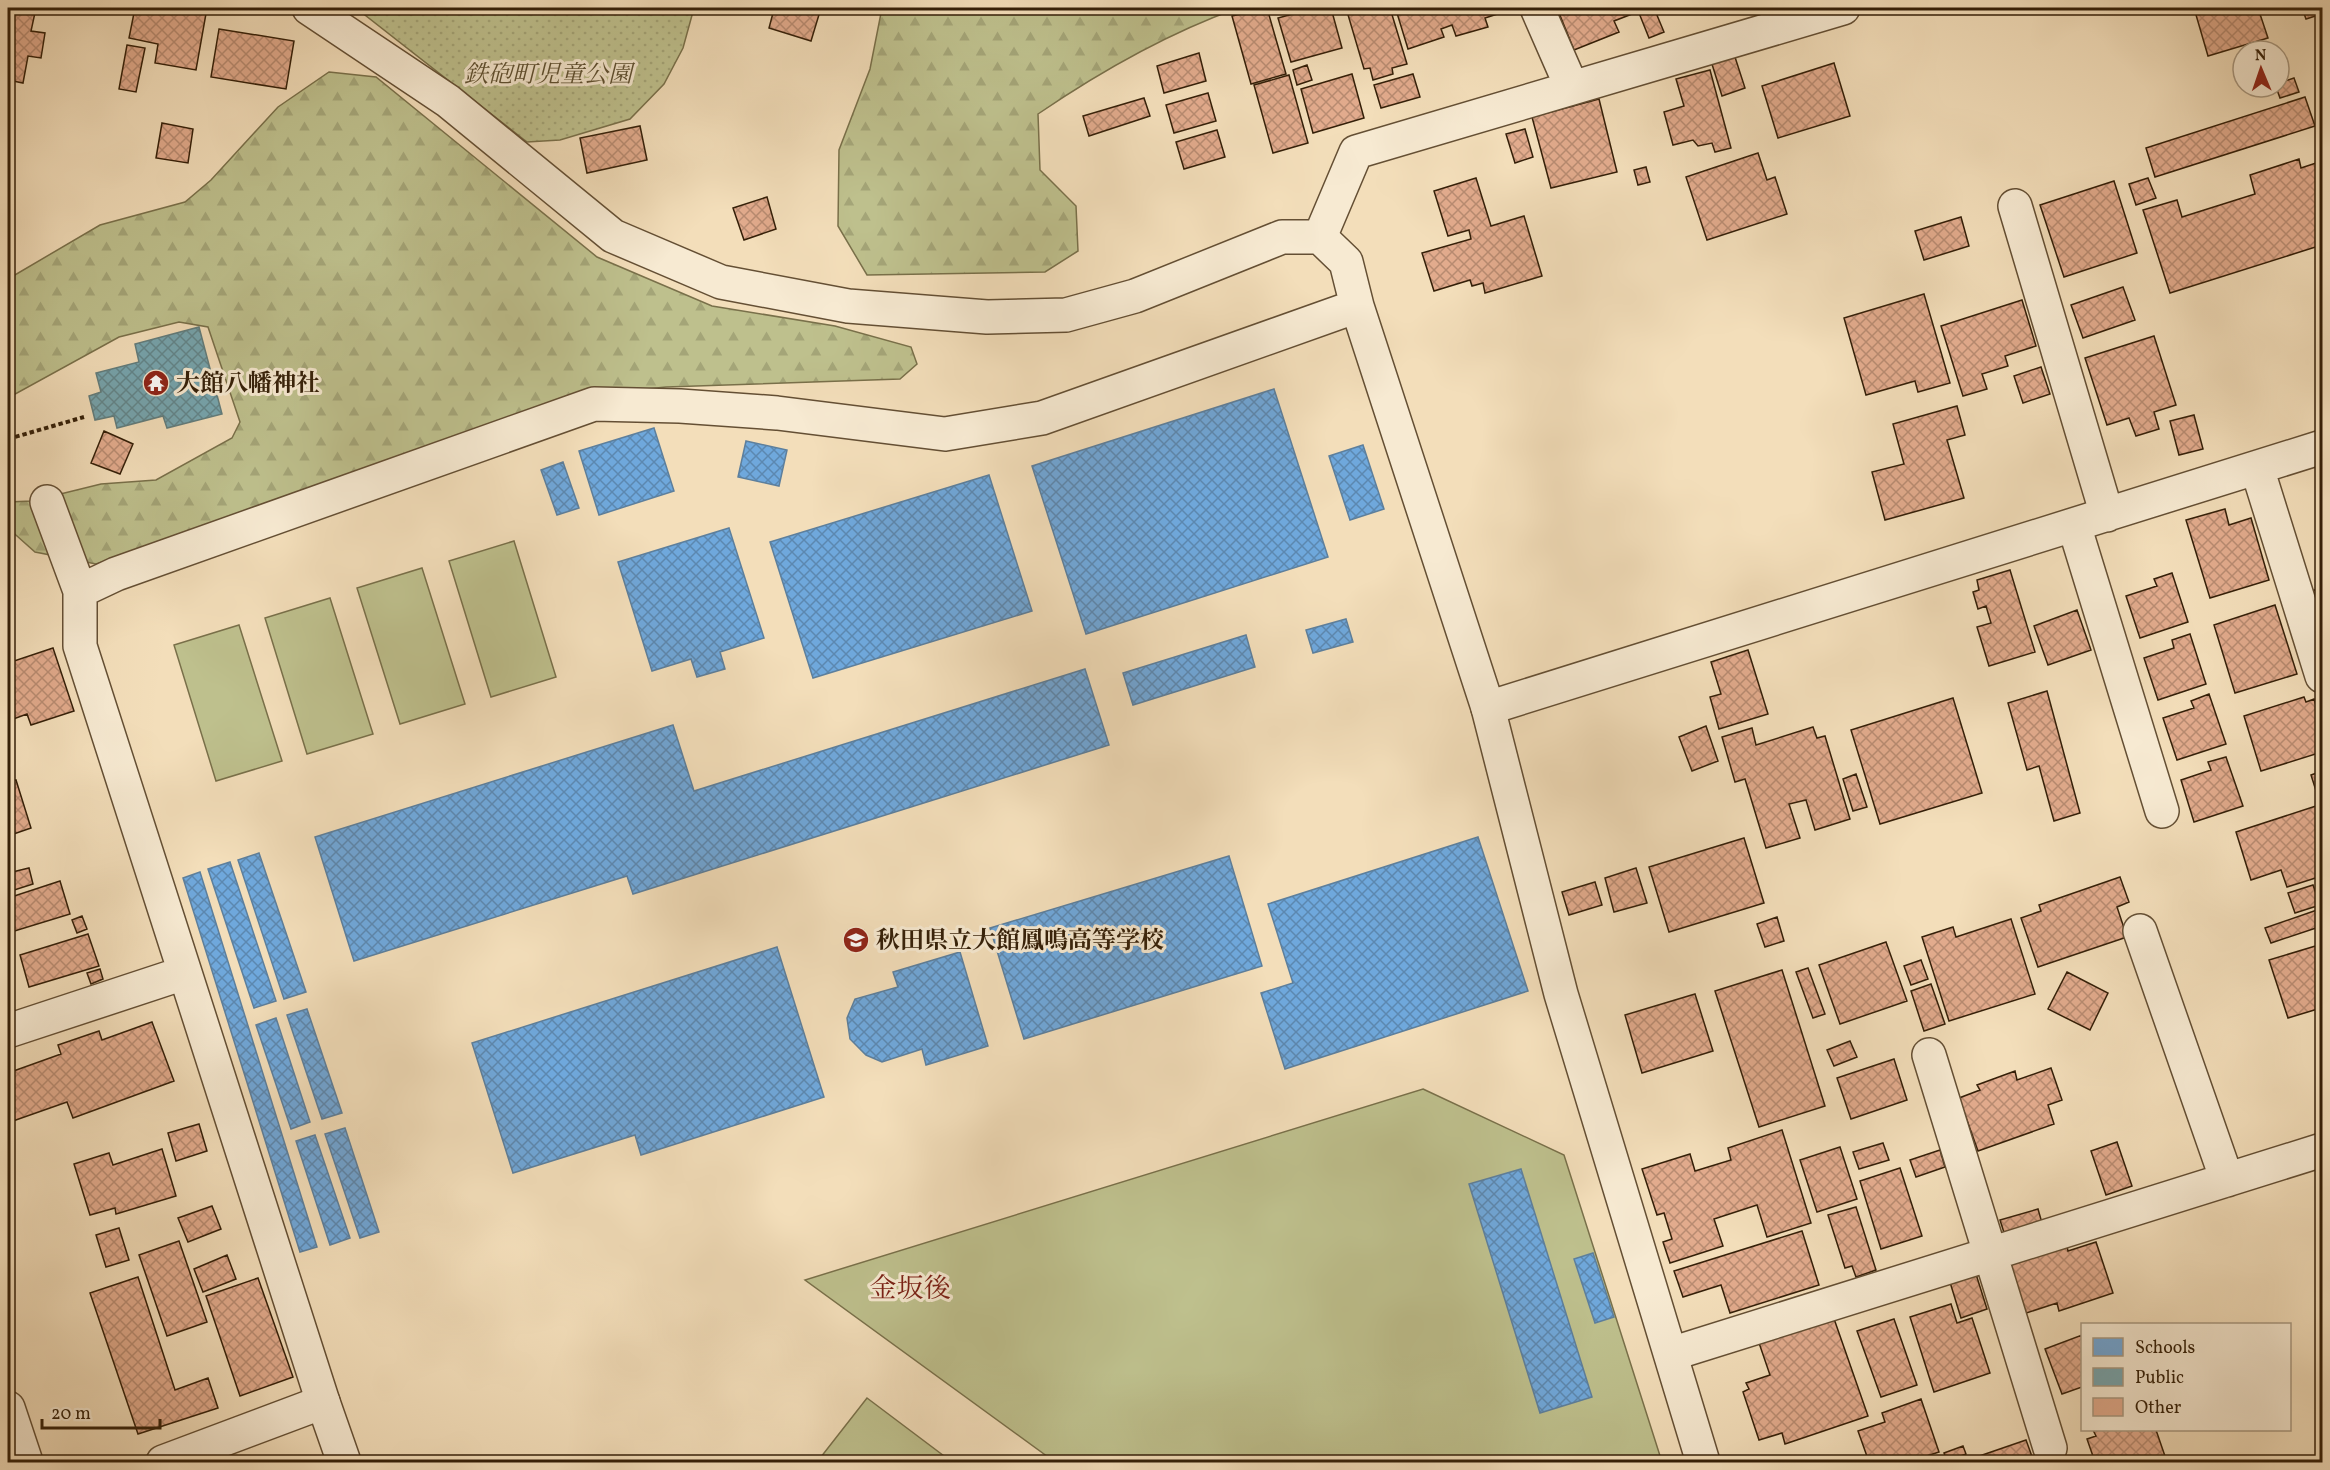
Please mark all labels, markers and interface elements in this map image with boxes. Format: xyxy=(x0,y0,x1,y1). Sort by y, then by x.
north arrow xyxy=(2231,39,2291,99)
text: N xyxy=(2254,45,2267,67)
park label: 鉄砲町児童公園 xyxy=(464,59,636,93)
temple icon: 大館八幡神社 xyxy=(141,368,171,398)
place label: 大館八幡神社 xyxy=(176,368,320,402)
school or university icon: 秋田県立大館鳳鳴高等学校 xyxy=(841,925,871,955)
place label: 秋田県立大館鳳鳴高等学校 xyxy=(876,925,1164,959)
district label: 金坂後 xyxy=(870,1271,951,1309)
legend xyxy=(2081,1323,2291,1431)
text: Schools xyxy=(2135,1336,2195,1361)
text: Public xyxy=(2135,1366,2184,1391)
scale bar xyxy=(42,1392,160,1430)
text: Other xyxy=(2135,1396,2182,1421)
text: 20 m xyxy=(51,1402,91,1427)

